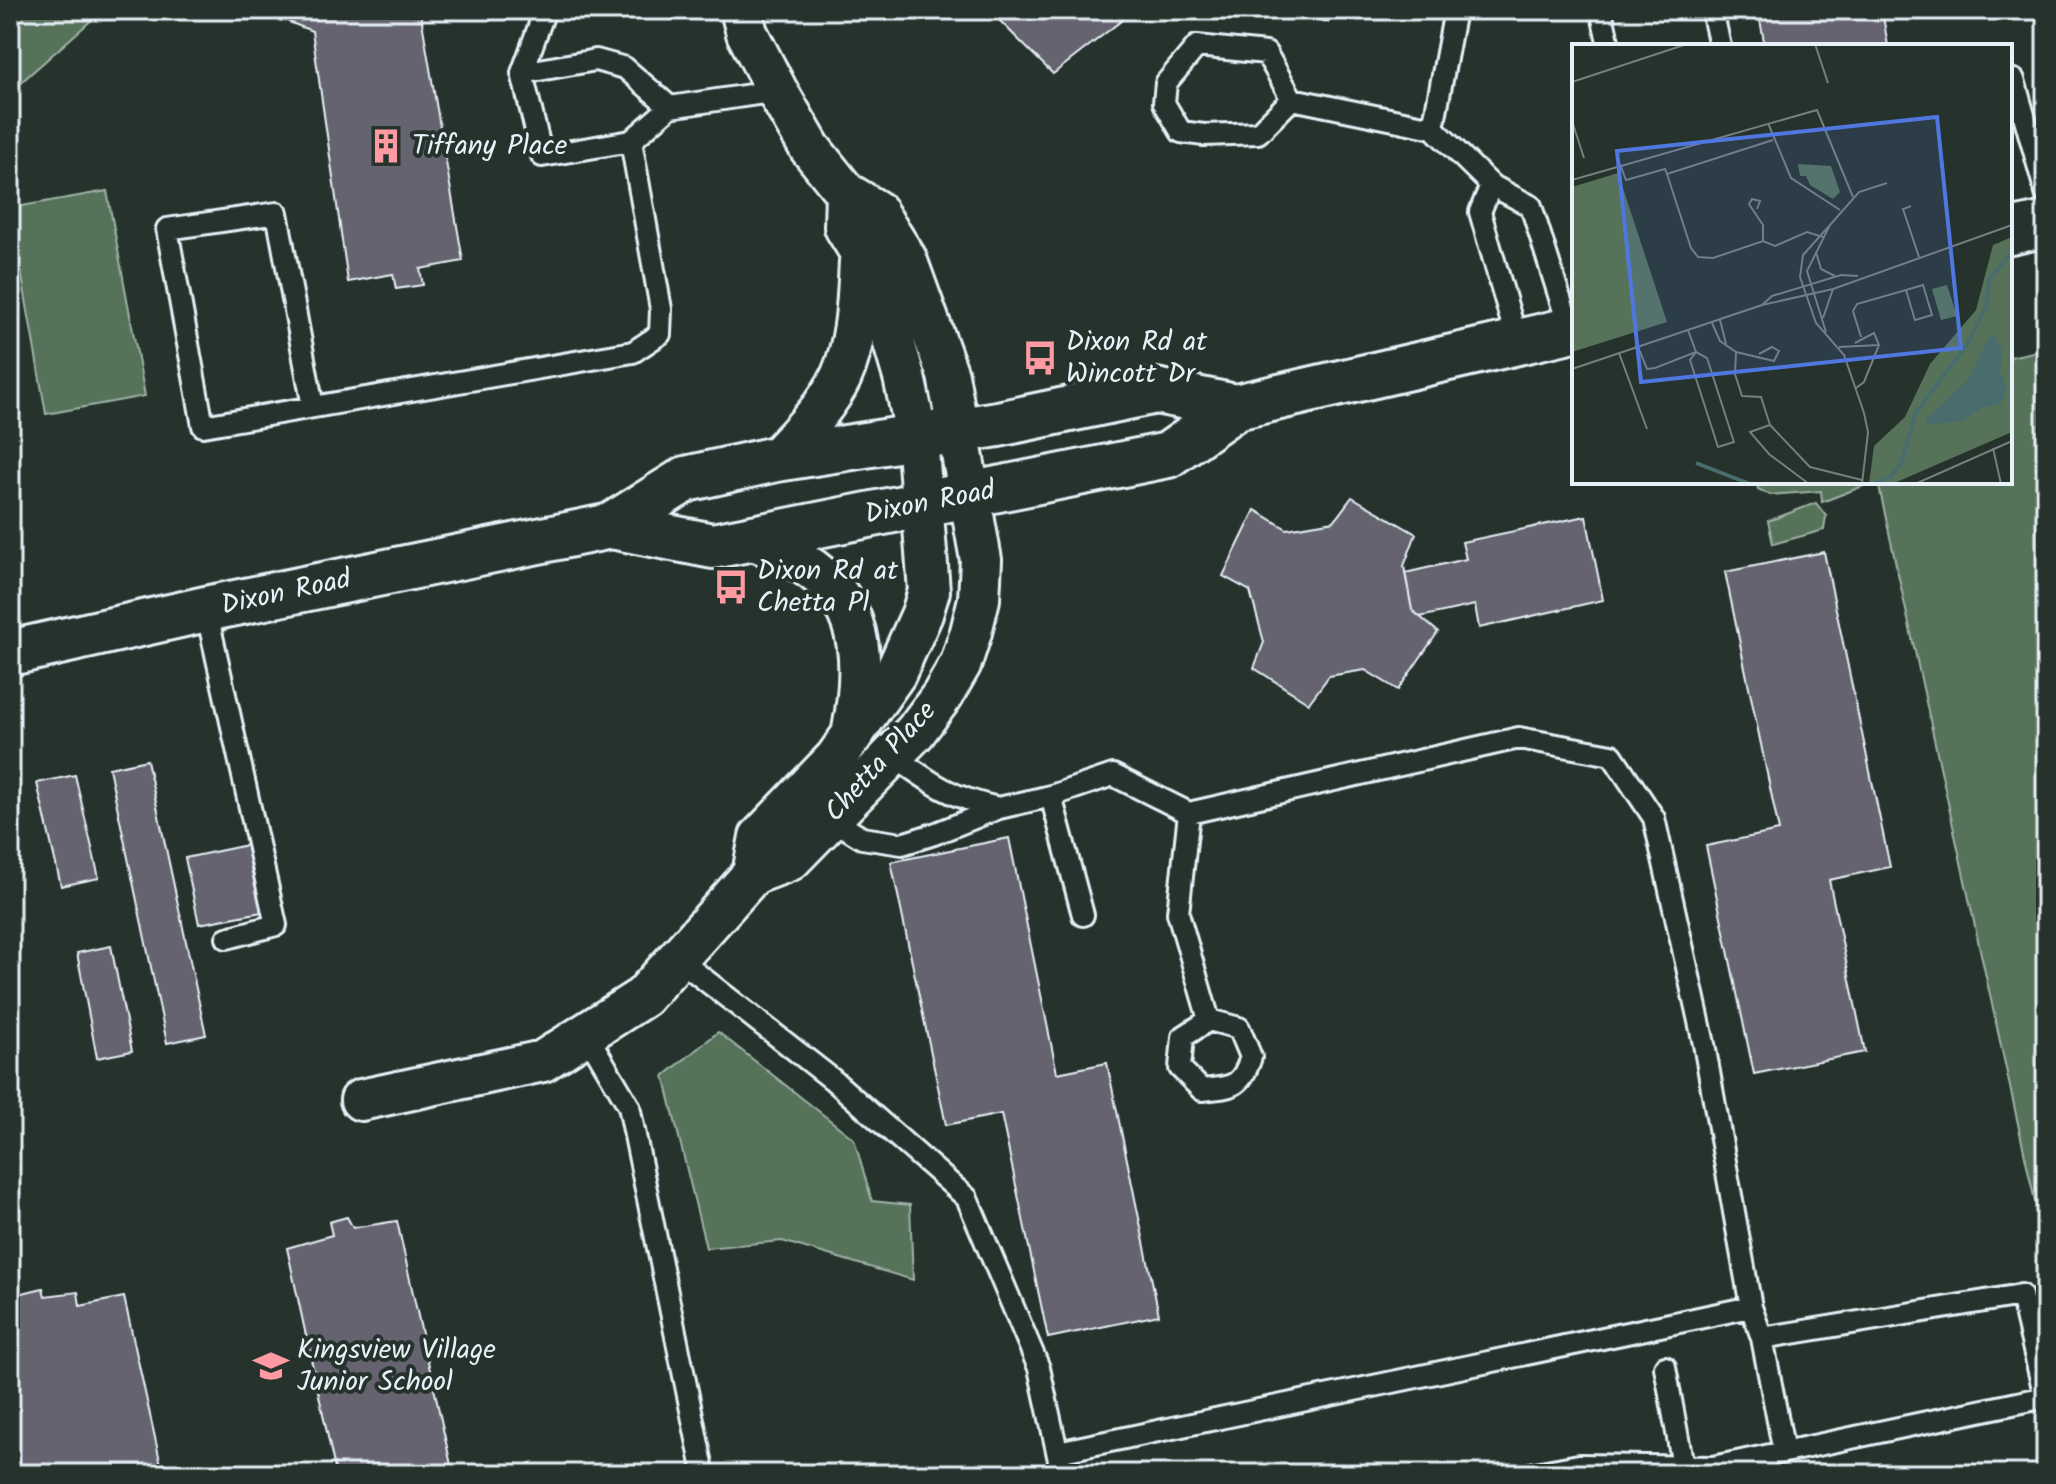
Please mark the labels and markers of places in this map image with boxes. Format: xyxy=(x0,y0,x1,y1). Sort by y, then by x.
place label: Tiffany Place xyxy=(412,124,568,169)
building icon: Tiffany Place xyxy=(367,127,405,165)
place label: Dixon Rd at Wincott Dr xyxy=(1066,320,1208,397)
bus stop icon: Dixon Rd at Wincott Dr xyxy=(1021,339,1059,377)
place label: Dixon Rd at Chetta Pl xyxy=(757,549,899,626)
bus stop icon: Dixon Rd at Chetta Pl xyxy=(712,568,750,606)
place label: Kingsview Village Junior School xyxy=(297,1328,496,1405)
school or university icon: Kingsview Village Junior School xyxy=(252,1347,290,1385)

